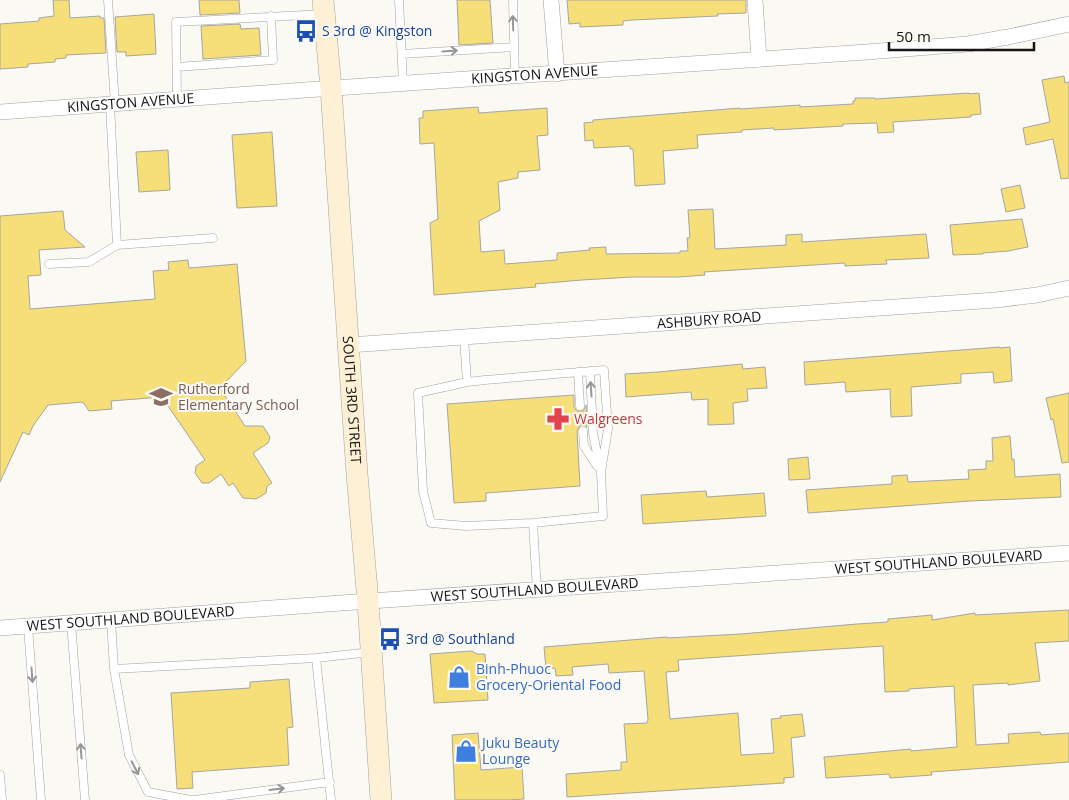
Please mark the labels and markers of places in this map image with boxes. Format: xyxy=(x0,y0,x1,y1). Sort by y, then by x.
bus stop icon: S 3rd @ Kingston xyxy=(293,18,319,44)
place label: S 3rd @ Kingston xyxy=(322,21,432,40)
place label: Rutherford Elementary School xyxy=(178,379,299,414)
school or university icon: Rutherford Elementary School xyxy=(148,384,174,410)
pharmacy icon: Walgreens xyxy=(545,406,571,432)
place label: Walgreens xyxy=(574,409,643,428)
bus stop icon: 3rd @ Southland xyxy=(377,626,403,652)
place label: 3rd @ Southland xyxy=(406,629,515,648)
place label: Binh-Phuoc Grocery-Oriental Food xyxy=(476,659,621,694)
shop icon: Binh-Phuoc Grocery-Oriental Food xyxy=(446,664,472,690)
place label: Juku Beauty Lounge xyxy=(480,733,560,768)
shop icon: Juku Beauty Lounge xyxy=(453,738,479,764)

